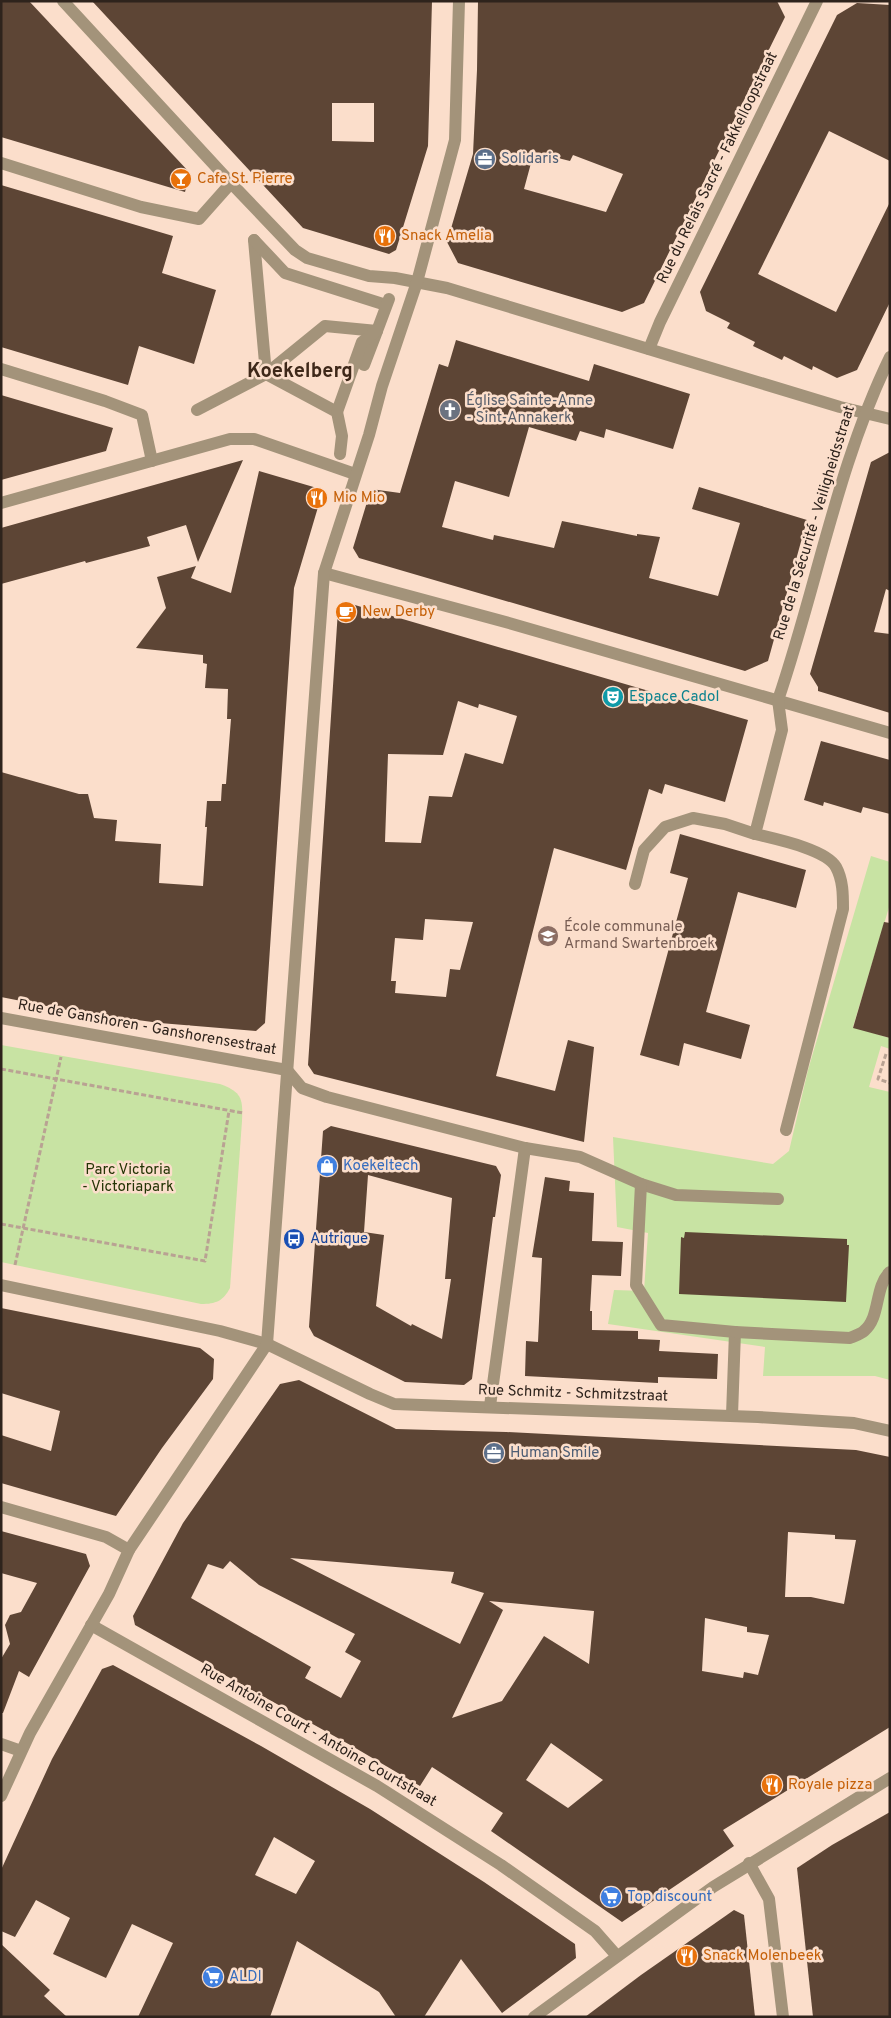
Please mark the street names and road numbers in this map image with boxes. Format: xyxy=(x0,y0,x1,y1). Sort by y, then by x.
street label: Rue du Relais Sacré - Fakkelloopstraat xyxy=(653,49,783,287)
street label: Rue de la Sécurité - Veiligheidsstraat xyxy=(770,403,860,643)
street label: Rue de Ganshoren - Ganshorensestraat xyxy=(16,996,278,1060)
street label: Rue Schmitz - Schmitzstraat xyxy=(478,1381,668,1407)
street label: Rue Antoine Court - Antoine Courtstraat xyxy=(196,1660,440,1812)

